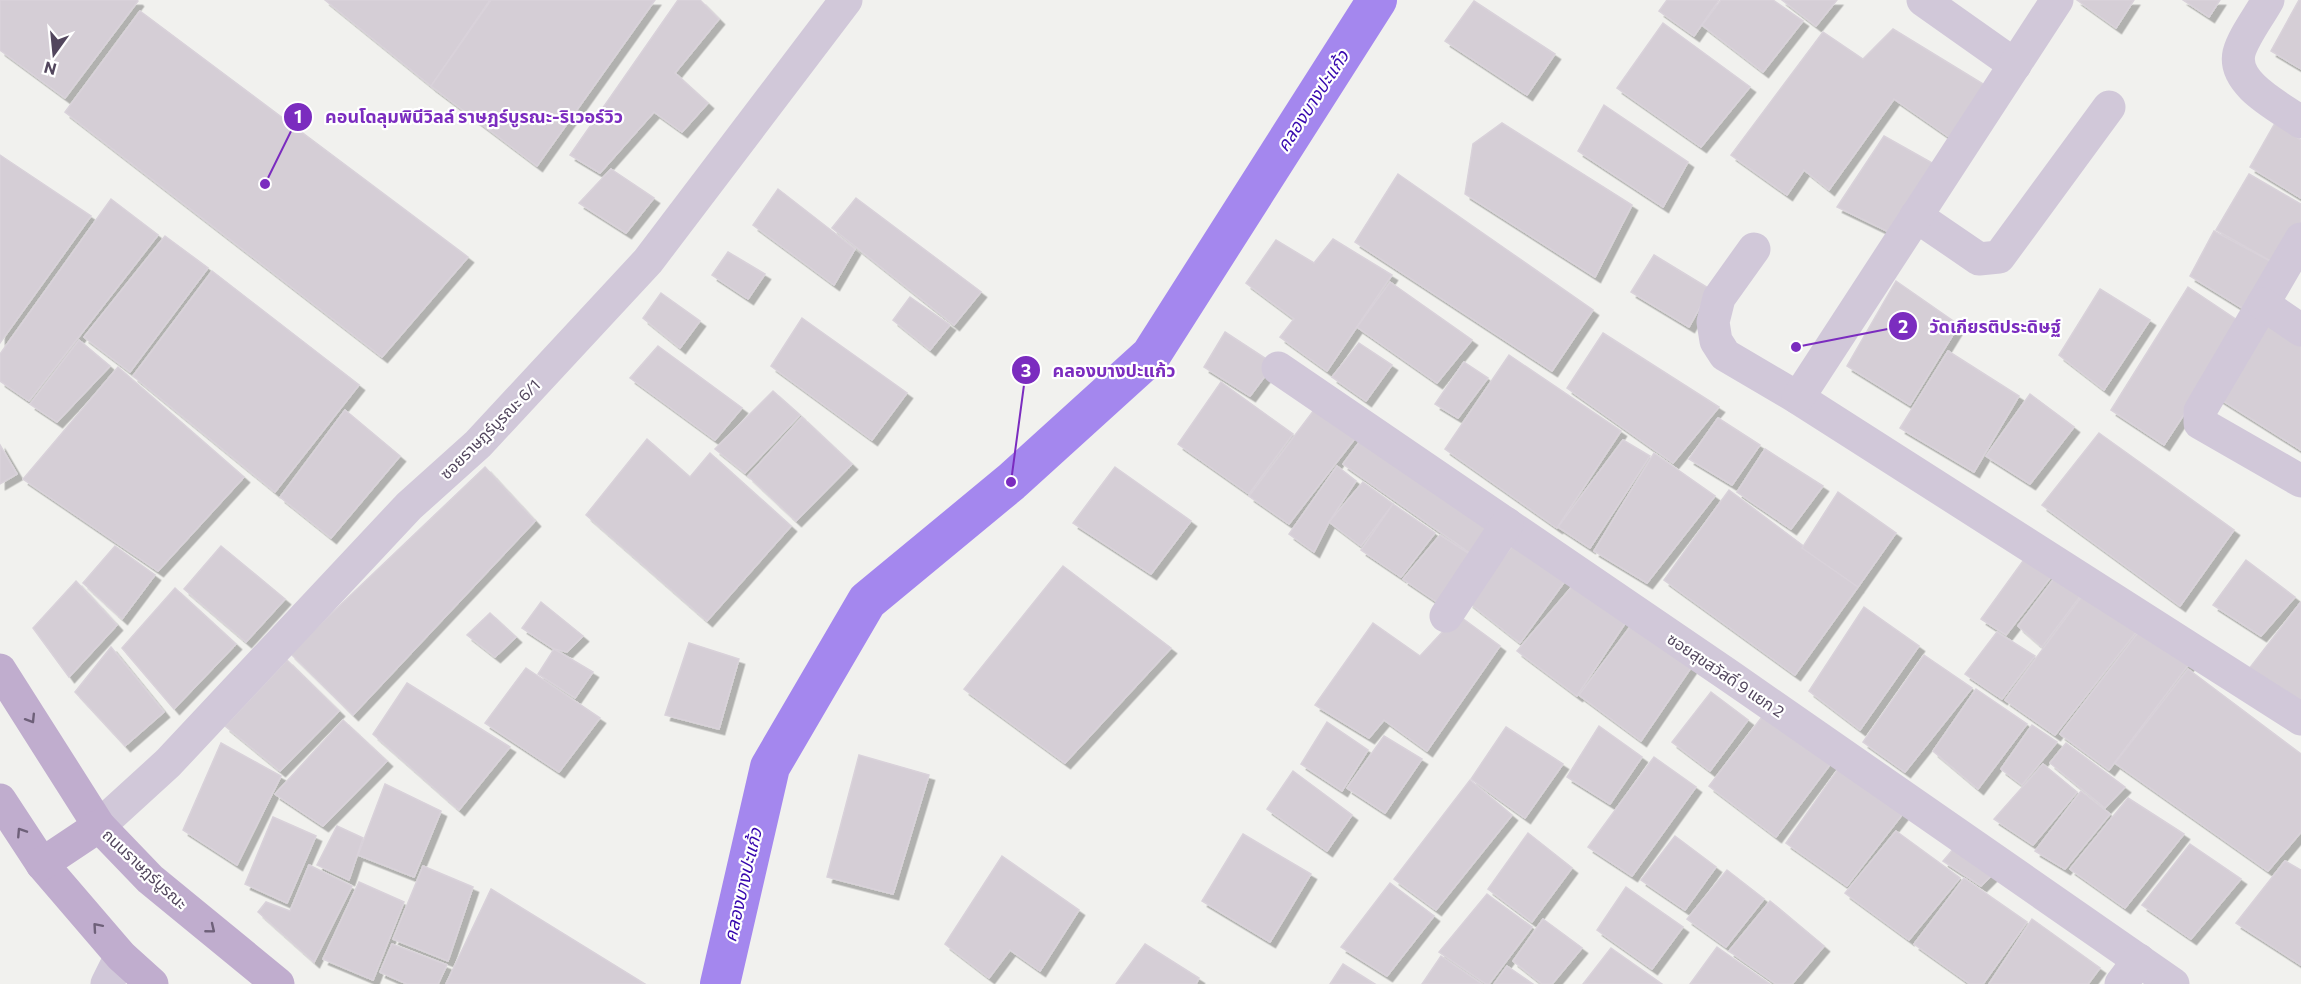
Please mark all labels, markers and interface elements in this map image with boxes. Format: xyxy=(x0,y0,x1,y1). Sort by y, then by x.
north arrow xyxy=(24,24,84,84)
water label: คลองบางปะแก้ว xyxy=(1271,45,1354,155)
text: N xyxy=(42,58,58,80)
callout: คอนโดลุมพินีวิลล์ ราษฎร์บูรณะ-ริเวอร์วิว xyxy=(283,99,635,135)
text: 1 xyxy=(294,105,302,127)
text: คอนโดลุมพินีวิลล์ ราษฎร์บูรณะ-ริเวอร์วิว xyxy=(325,105,623,128)
callout: วัดเกียรติประดิษฐ์ xyxy=(1888,308,2073,344)
text: 2 xyxy=(1898,315,1908,337)
text: วัดเกียรติประดิษฐ์ xyxy=(1929,315,2061,337)
callout: คลองบางปะแก้ว xyxy=(1011,352,1188,388)
text: 3 xyxy=(1021,359,1031,381)
text: คลองบางปะแก้ว xyxy=(1053,359,1175,381)
street label: ซอยราษฎร์บูรณะ 6/1 xyxy=(436,375,544,483)
street label: ซอยสุขสวัสดิ์ 9 แยก 2 xyxy=(1664,628,1788,722)
one-way arrow xyxy=(24,713,36,723)
street label: ถนนราษฎร์บูรณะ xyxy=(98,825,192,913)
water label: คลองบางปะแก้ว xyxy=(718,825,766,944)
one-way arrow xyxy=(17,828,28,839)
one-way arrow xyxy=(204,922,215,933)
one-way arrow xyxy=(93,923,104,934)

